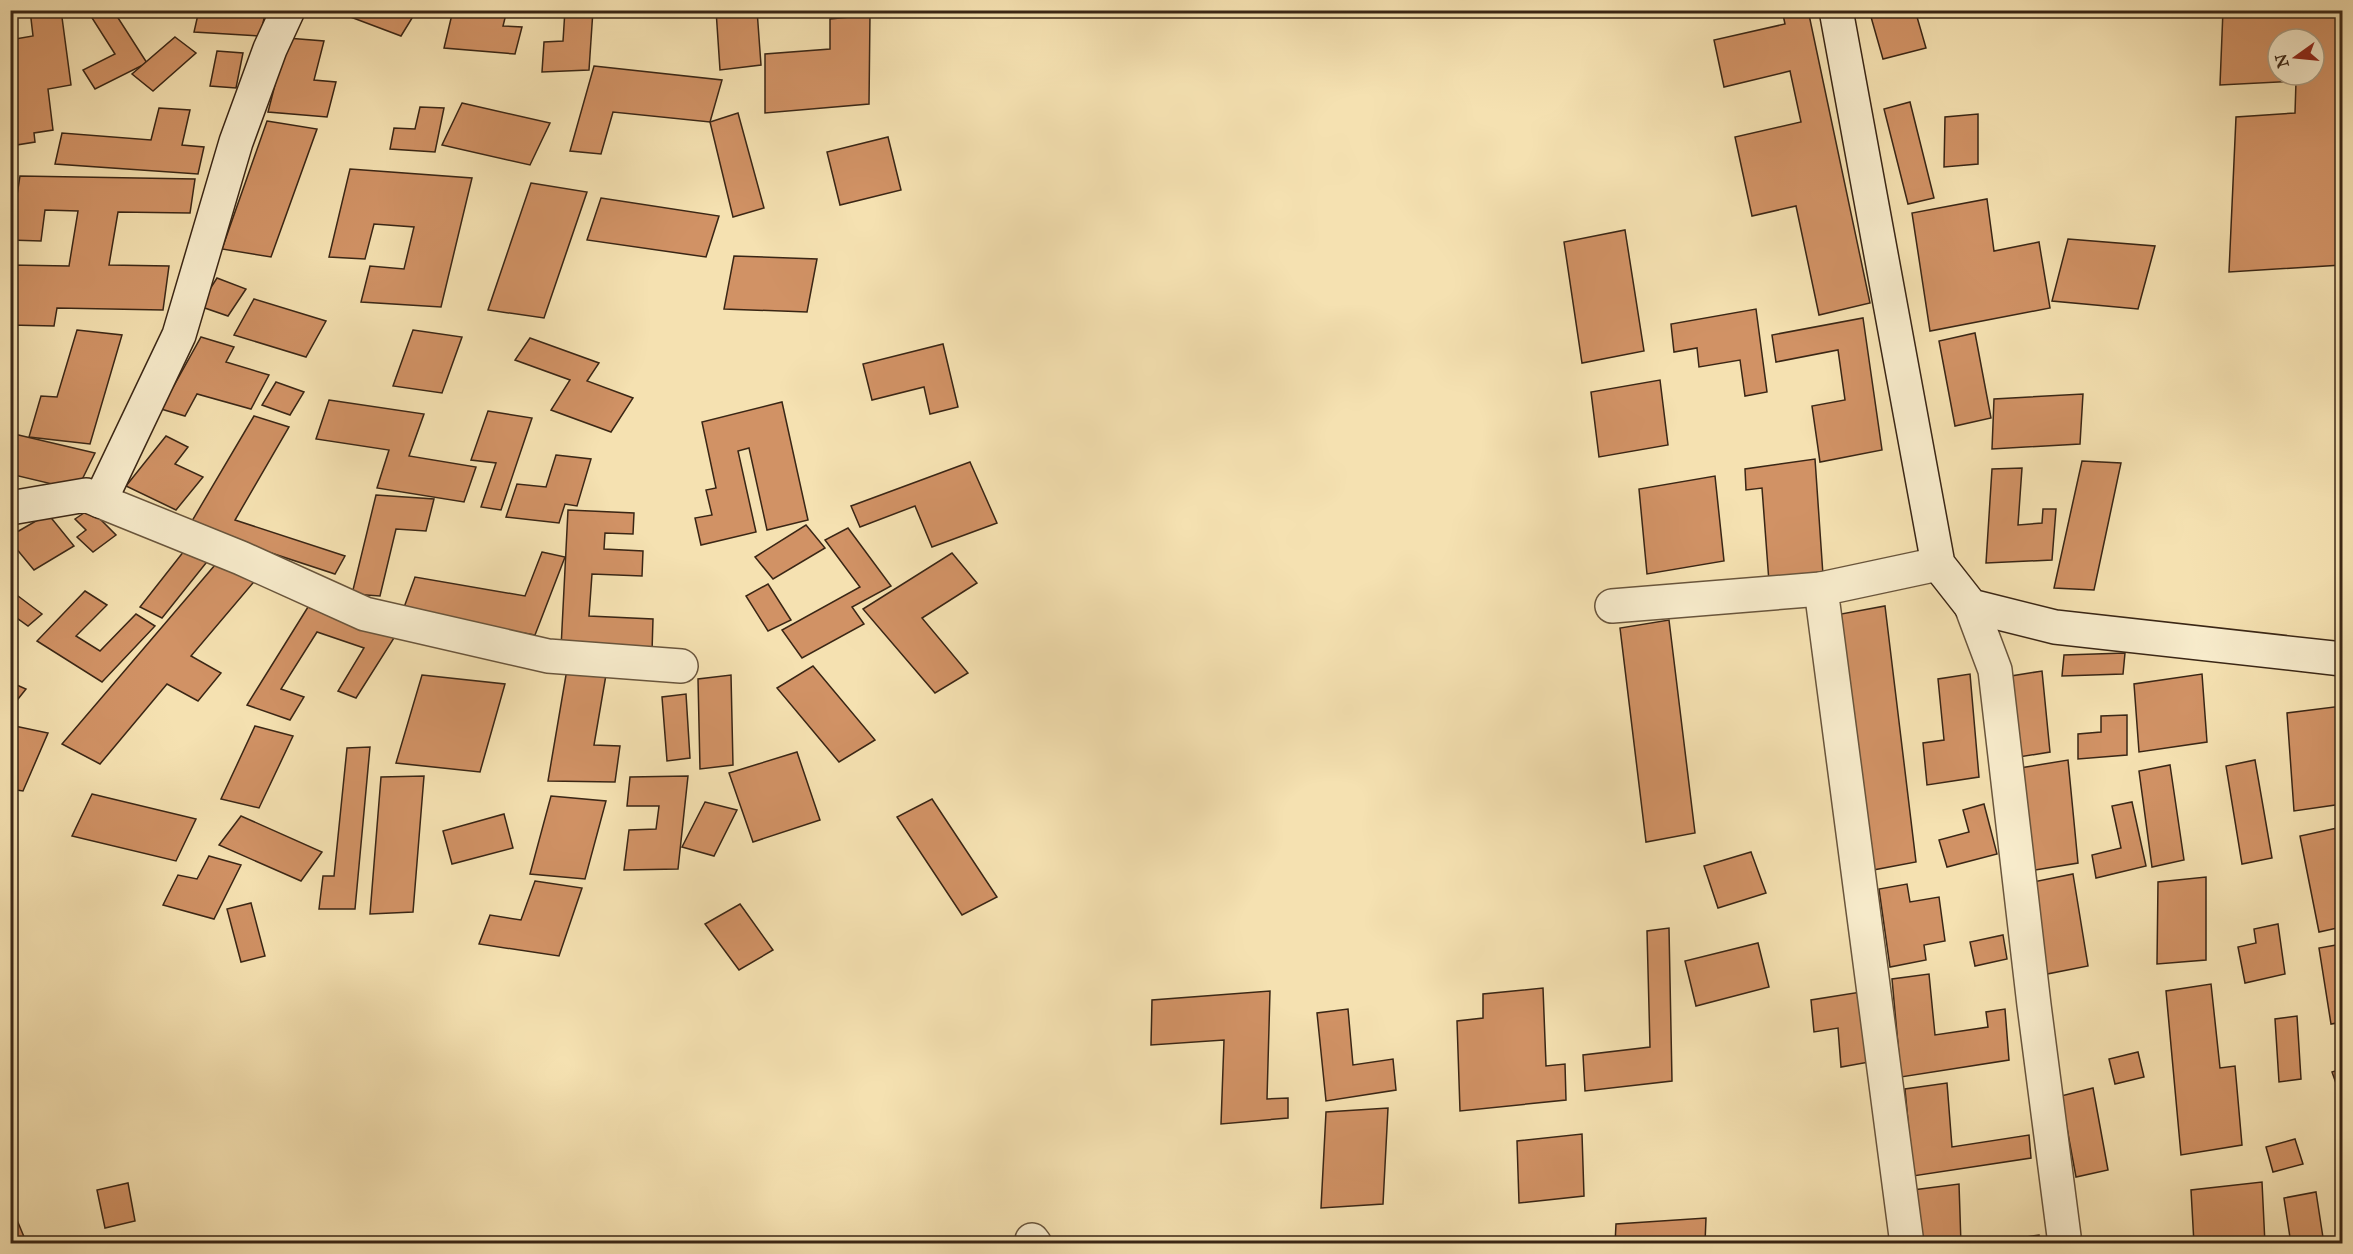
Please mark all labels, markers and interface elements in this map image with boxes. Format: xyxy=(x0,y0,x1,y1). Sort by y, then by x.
north arrow xyxy=(2266,27,2326,87)
text: N xyxy=(2271,51,2293,70)

